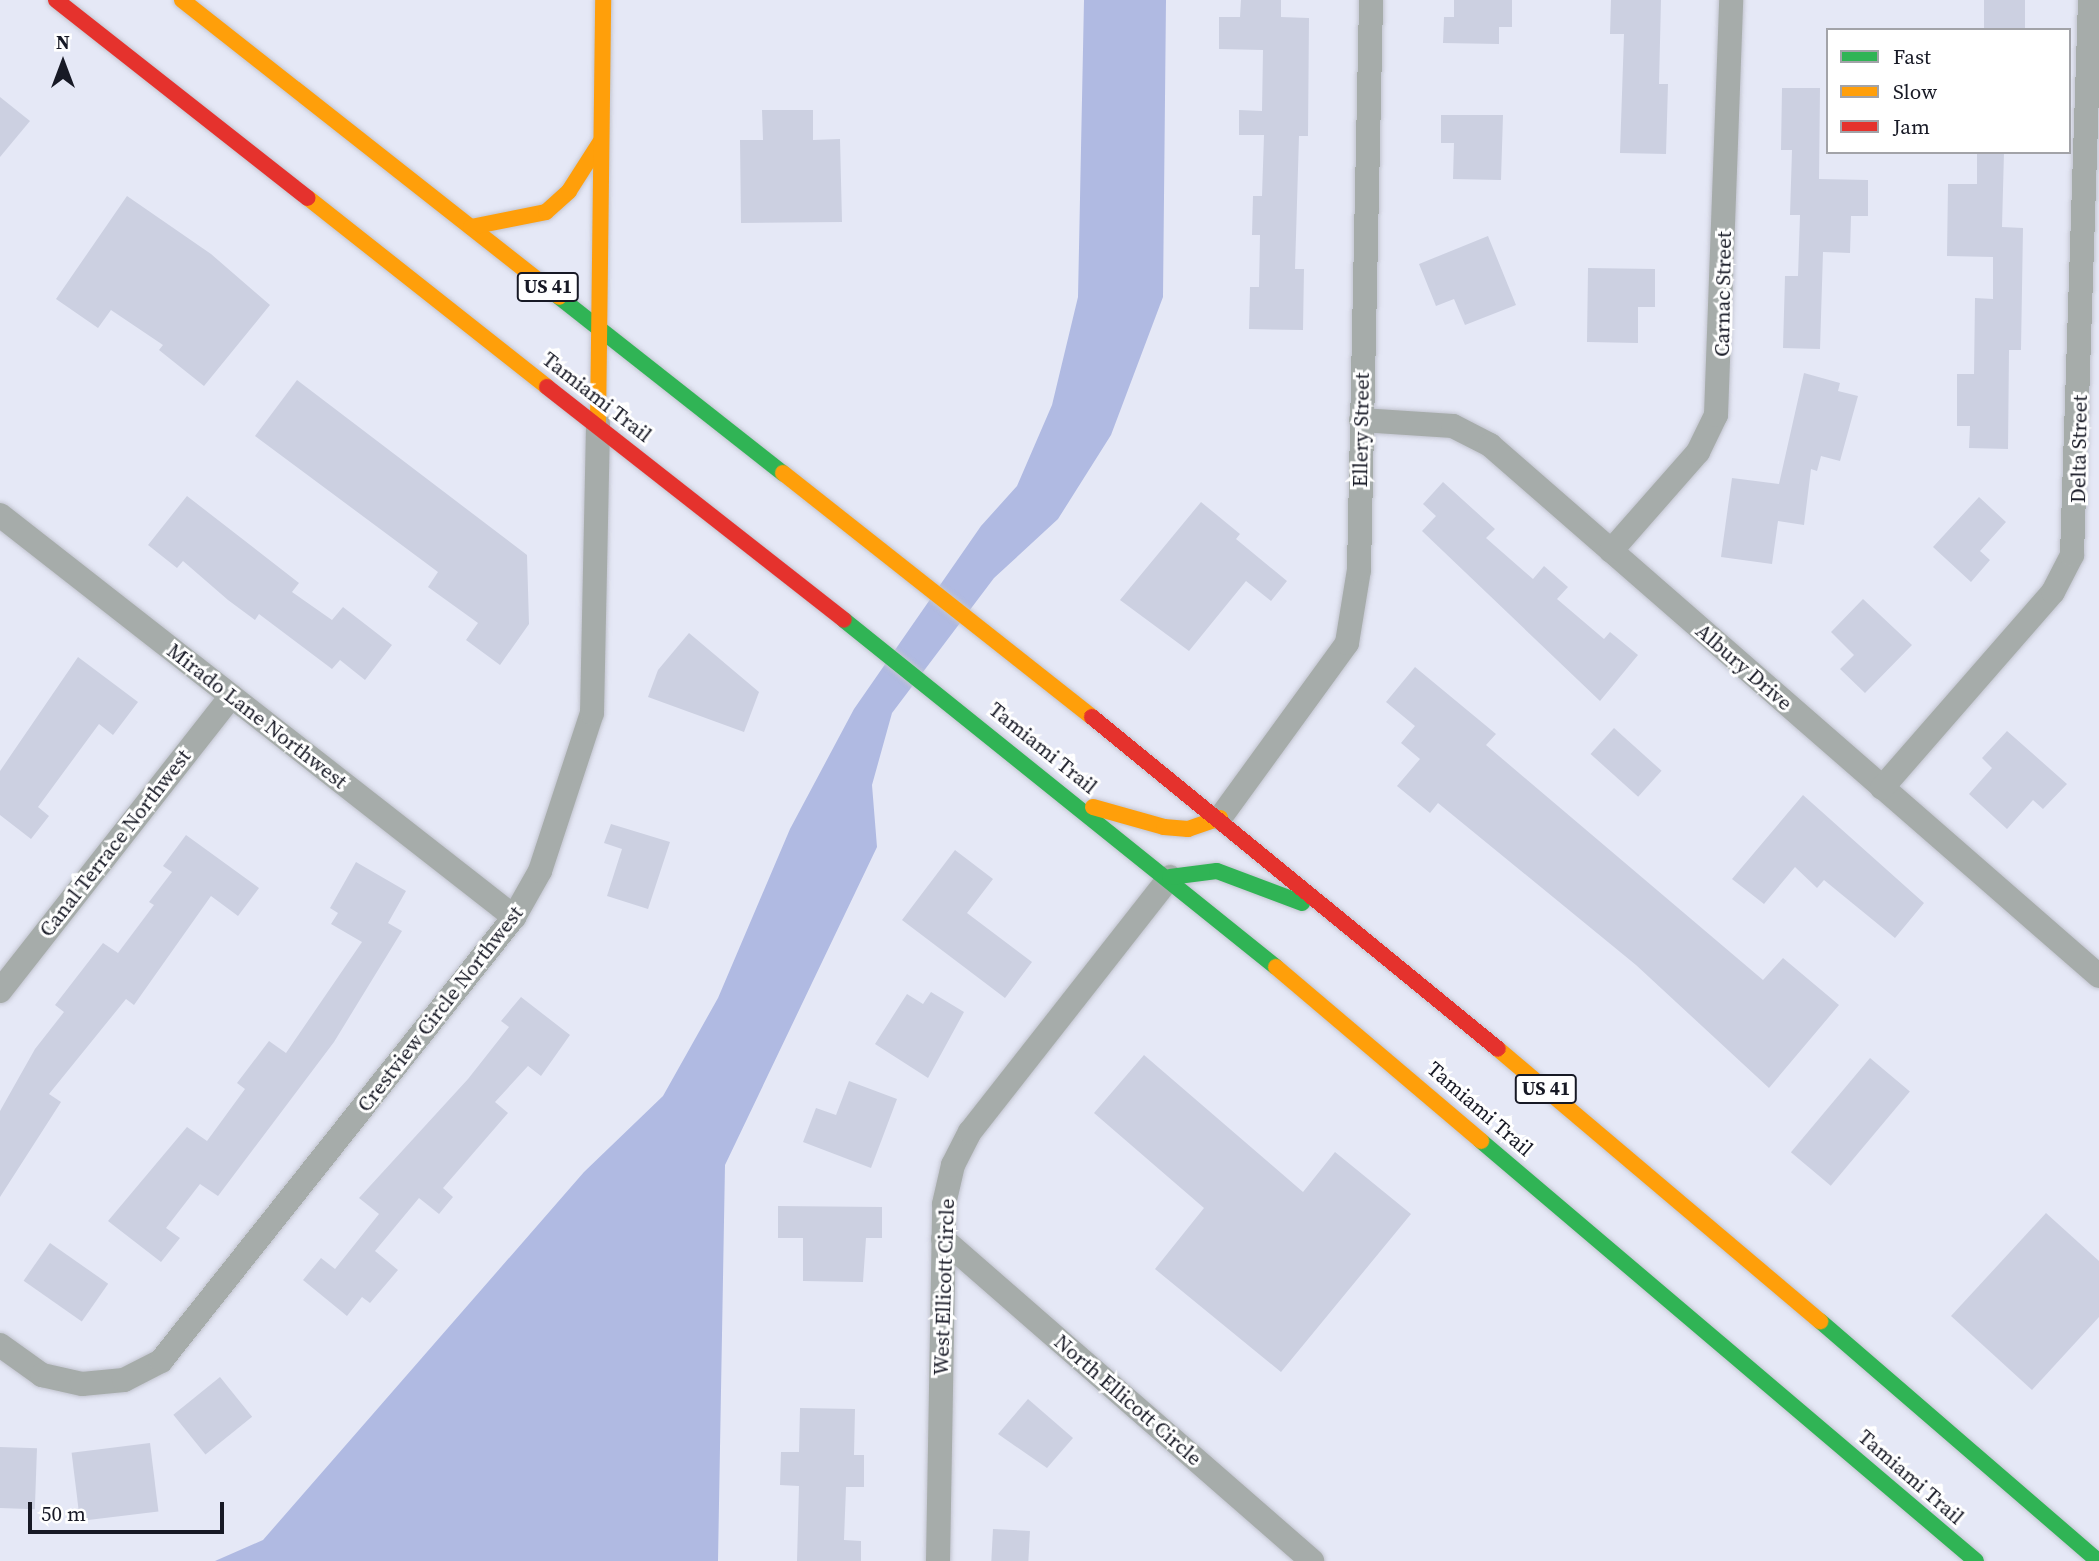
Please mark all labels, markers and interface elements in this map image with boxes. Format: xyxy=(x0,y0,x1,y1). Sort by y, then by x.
north arrow xyxy=(28,28,98,98)
legend xyxy=(1826,28,2071,154)
text: N xyxy=(56,29,70,55)
text: Fast xyxy=(1893,42,1931,71)
text: Slow xyxy=(1893,77,1937,106)
text: Jam xyxy=(1893,112,1930,141)
street label: Carnac Street xyxy=(1709,231,1737,357)
road number: US 41 xyxy=(516,272,580,302)
street label: Tamiami Trail xyxy=(537,346,657,448)
street label: Ellery Street xyxy=(1347,372,1375,488)
street label: Delta Street xyxy=(2065,395,2093,503)
street label: Albury Drive xyxy=(1691,618,1797,716)
street label: Mirado Lane Northwest xyxy=(162,638,352,794)
street label: Tamiami Trail xyxy=(984,697,1102,799)
street label: Canal Terrace Northwest xyxy=(34,744,196,942)
street label: Crestview Circle Northwest xyxy=(352,901,528,1117)
street label: Tamiami Trail xyxy=(1422,1056,1538,1162)
road number: US 41 xyxy=(1514,1074,1578,1105)
street label: West Ellicott Circle xyxy=(928,1198,960,1376)
street label: North Ellicott Circle xyxy=(1049,1329,1207,1471)
street label: Tamiami Trail xyxy=(1853,1424,1969,1530)
scale bar xyxy=(32,1488,228,1532)
text: 50 m xyxy=(41,1499,86,1528)

